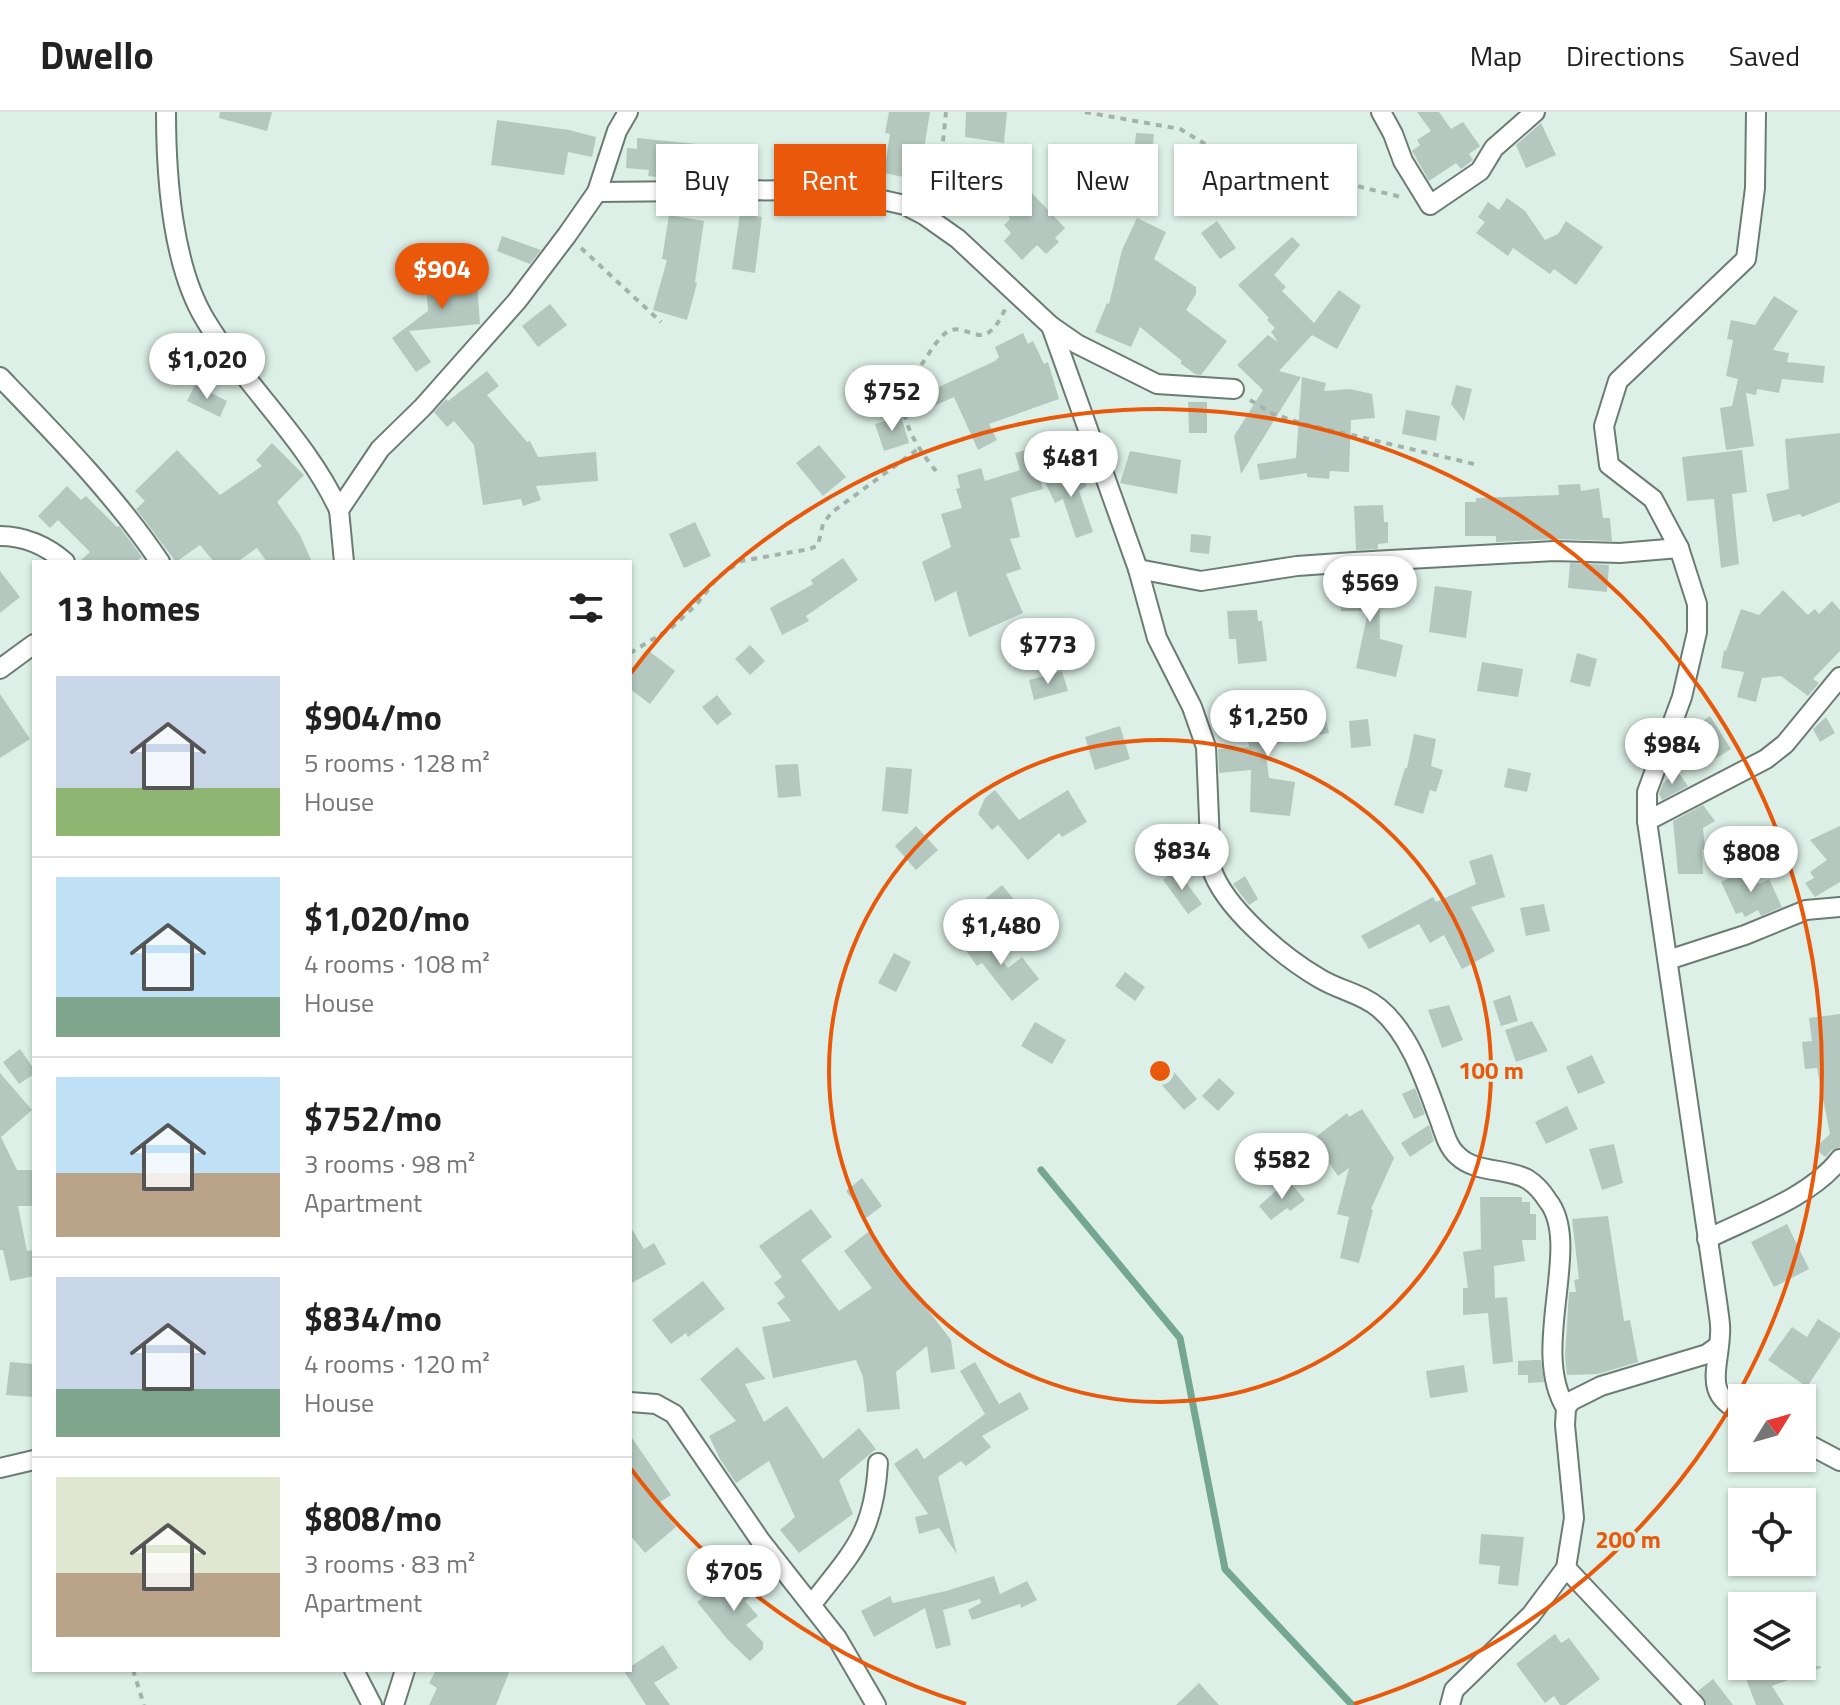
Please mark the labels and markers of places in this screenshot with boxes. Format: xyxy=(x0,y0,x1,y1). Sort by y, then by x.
pin: $904 xyxy=(395,243,489,311)
pin: $1,020 xyxy=(142,333,272,401)
pin: $752 xyxy=(845,365,939,433)
pin: $481 xyxy=(1024,431,1118,499)
pin: $569 xyxy=(1323,556,1417,624)
pin: $773 xyxy=(1001,618,1095,686)
pin: $1,250 xyxy=(1203,690,1333,758)
pin: $984 xyxy=(1625,718,1719,786)
pin: $834 xyxy=(1135,824,1229,892)
pin: $808 xyxy=(1704,826,1798,894)
pin: $1,480 xyxy=(936,899,1066,967)
centre of rings xyxy=(1146,1057,1174,1085)
pin: $582 xyxy=(1235,1133,1329,1201)
pin: $705 xyxy=(687,1545,781,1613)

